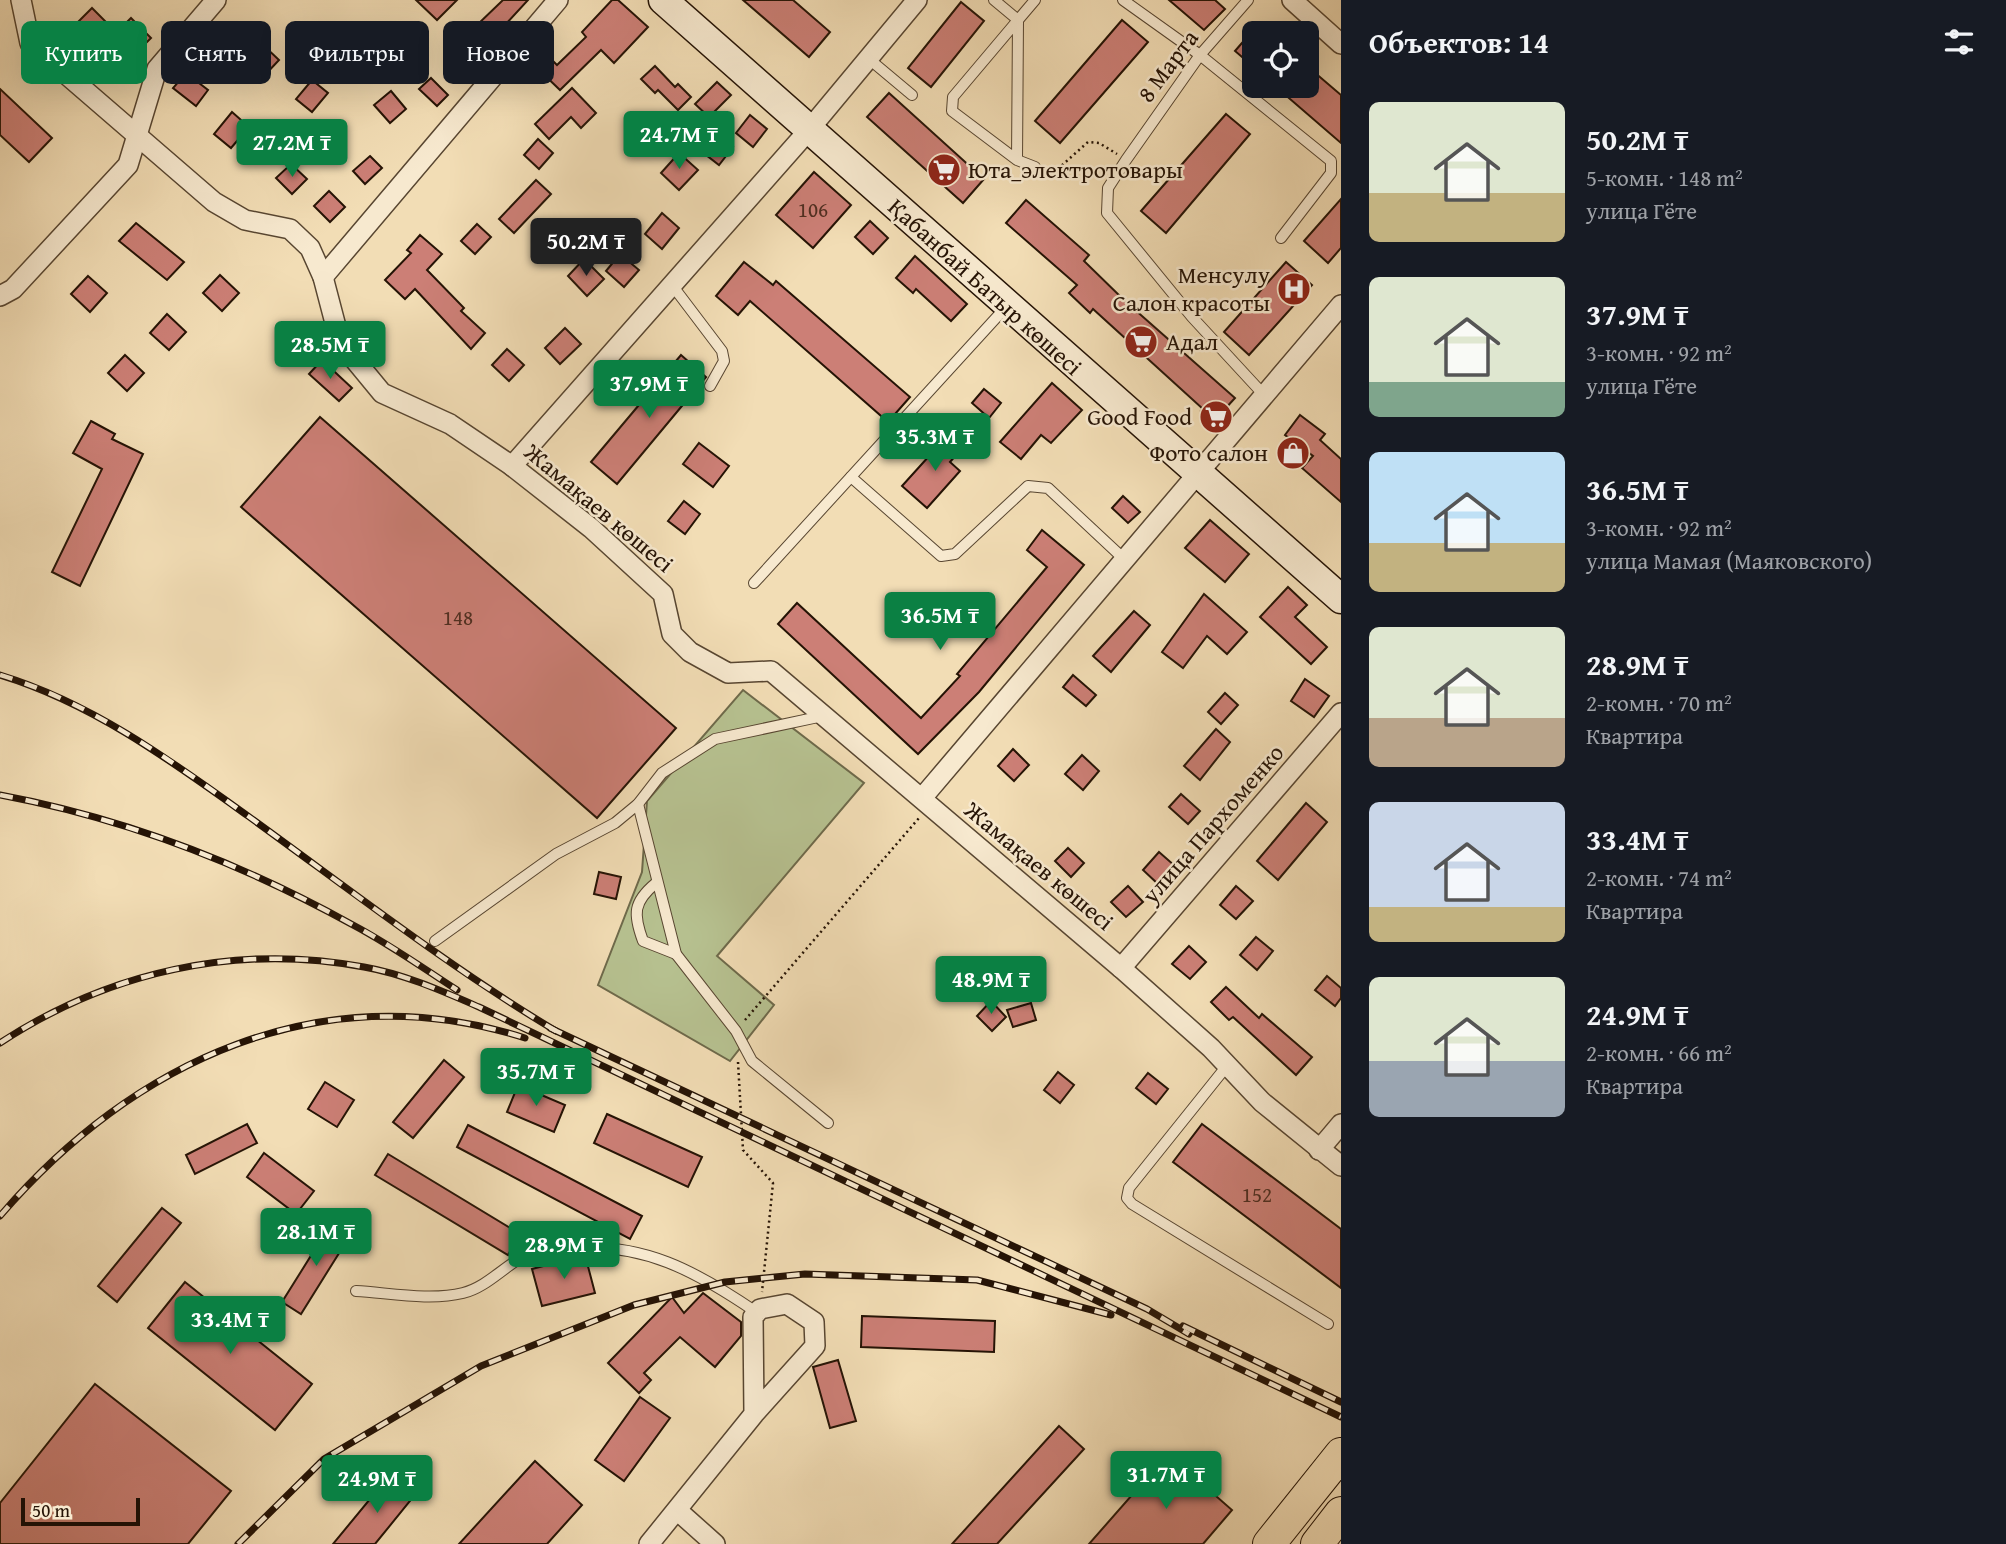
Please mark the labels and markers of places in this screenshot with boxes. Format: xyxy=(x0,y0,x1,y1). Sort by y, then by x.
pin: 24.7M ₸ xyxy=(614,111,744,171)
pin: 27.2M ₸ xyxy=(227,120,357,179)
supermarket icon: Юта_электротовары xyxy=(925,151,963,189)
place label: Юта_электротовары xyxy=(968,152,1183,187)
pin: 50.2M ₸ xyxy=(521,218,651,278)
place label: Менсулу Салон красоты xyxy=(1113,257,1270,320)
hospital icon: Менсулу Салон красоты xyxy=(1275,270,1313,308)
pin: 28.5M ₸ xyxy=(265,322,395,381)
supermarket icon: Адал xyxy=(1122,323,1160,361)
place label: Адал xyxy=(1166,324,1218,359)
pin: 37.9M ₸ xyxy=(584,360,714,420)
supermarket icon: Good Food xyxy=(1197,398,1235,436)
place label: Good Food xyxy=(1087,399,1192,434)
pin: 35.3M ₸ xyxy=(870,414,1000,473)
shop icon: Фото салон xyxy=(1274,434,1312,472)
place label: Фото салон xyxy=(1150,435,1268,470)
pin: 36.5M ₸ xyxy=(875,592,1005,652)
pin: 48.9M ₸ xyxy=(926,956,1056,1016)
pin: 35.7M ₸ xyxy=(471,1048,601,1108)
pin: 28.1M ₸ xyxy=(251,1208,381,1268)
pin: 28.9M ₸ xyxy=(499,1222,629,1281)
pin: 33.4M ₸ xyxy=(165,1296,295,1356)
pin: 31.7M ₸ xyxy=(1101,1452,1231,1511)
pin: 24.9M ₸ xyxy=(312,1456,442,1515)

